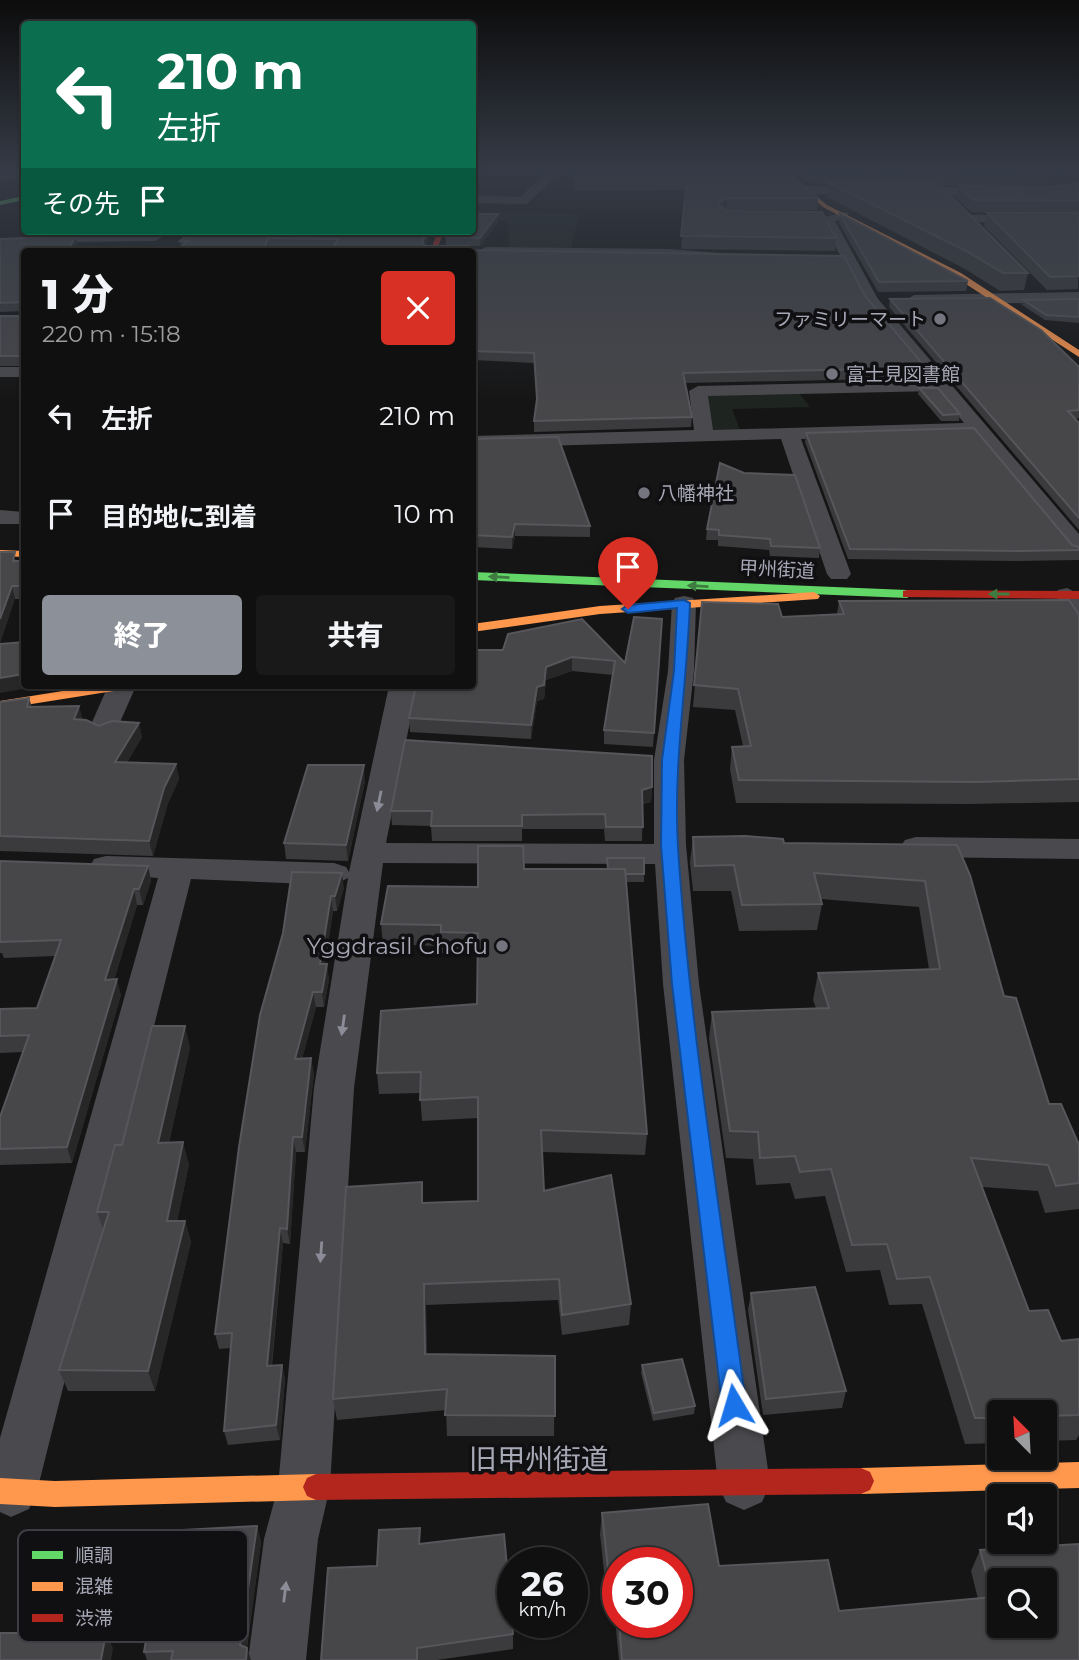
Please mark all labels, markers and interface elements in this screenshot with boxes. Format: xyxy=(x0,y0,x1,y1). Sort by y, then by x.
text: 210 m xyxy=(157,42,304,101)
icon: left xyxy=(42,49,133,140)
text: 左折 xyxy=(157,108,221,147)
icon: arrive xyxy=(134,182,172,220)
text: その先 xyxy=(42,188,120,220)
text: 1 分 xyxy=(42,268,113,320)
button: close xyxy=(381,271,455,345)
place label: ファミリーマート xyxy=(774,308,926,331)
marker: ファミリーマート xyxy=(932,311,948,327)
text: 220 m · 15:18 xyxy=(42,320,181,348)
place label: 富士見図書館 xyxy=(846,363,960,386)
marker: 富士見図書館 xyxy=(824,366,840,382)
icon: left xyxy=(42,397,80,435)
text: 210 m xyxy=(379,400,455,432)
text: 左折 xyxy=(101,403,153,435)
place label: 八幡神社 xyxy=(658,482,734,505)
marker: 八幡神社 xyxy=(636,485,652,501)
icon: arrive xyxy=(42,495,80,533)
text: 10 m xyxy=(394,498,455,530)
text: 目的地に到着 xyxy=(101,501,257,533)
pin xyxy=(598,537,658,609)
icon: arrive xyxy=(609,548,647,586)
street label: 甲州街道 xyxy=(738,556,816,583)
one-way arrow xyxy=(488,571,510,582)
one-way arrow xyxy=(687,580,709,591)
one-way arrow xyxy=(987,588,1009,600)
button: 終了 xyxy=(42,595,242,675)
button: 共有 xyxy=(256,595,455,675)
one-way arrow xyxy=(373,790,384,812)
place label: Yggdrasil Chofu xyxy=(307,932,488,960)
marker: Yggdrasil Chofu xyxy=(494,938,510,954)
one-way arrow xyxy=(337,1014,348,1036)
one-way arrow xyxy=(315,1241,326,1263)
position arrow xyxy=(697,1368,771,1442)
north arrow xyxy=(987,1400,1057,1470)
map controls xyxy=(987,1400,1057,1638)
street label: 旧甲州街道 xyxy=(469,1442,609,1476)
button: sound xyxy=(987,1484,1057,1554)
legend xyxy=(18,1530,248,1642)
text: 順調 xyxy=(75,1544,113,1567)
speed limit sign: 30 xyxy=(602,1547,693,1638)
text: 26 xyxy=(521,1562,564,1605)
button: search xyxy=(987,1568,1057,1638)
text: 混雑 xyxy=(75,1575,113,1598)
one-way arrow xyxy=(280,1581,291,1603)
text: km/h xyxy=(518,1599,567,1621)
text: 渋滞 xyxy=(75,1607,113,1630)

